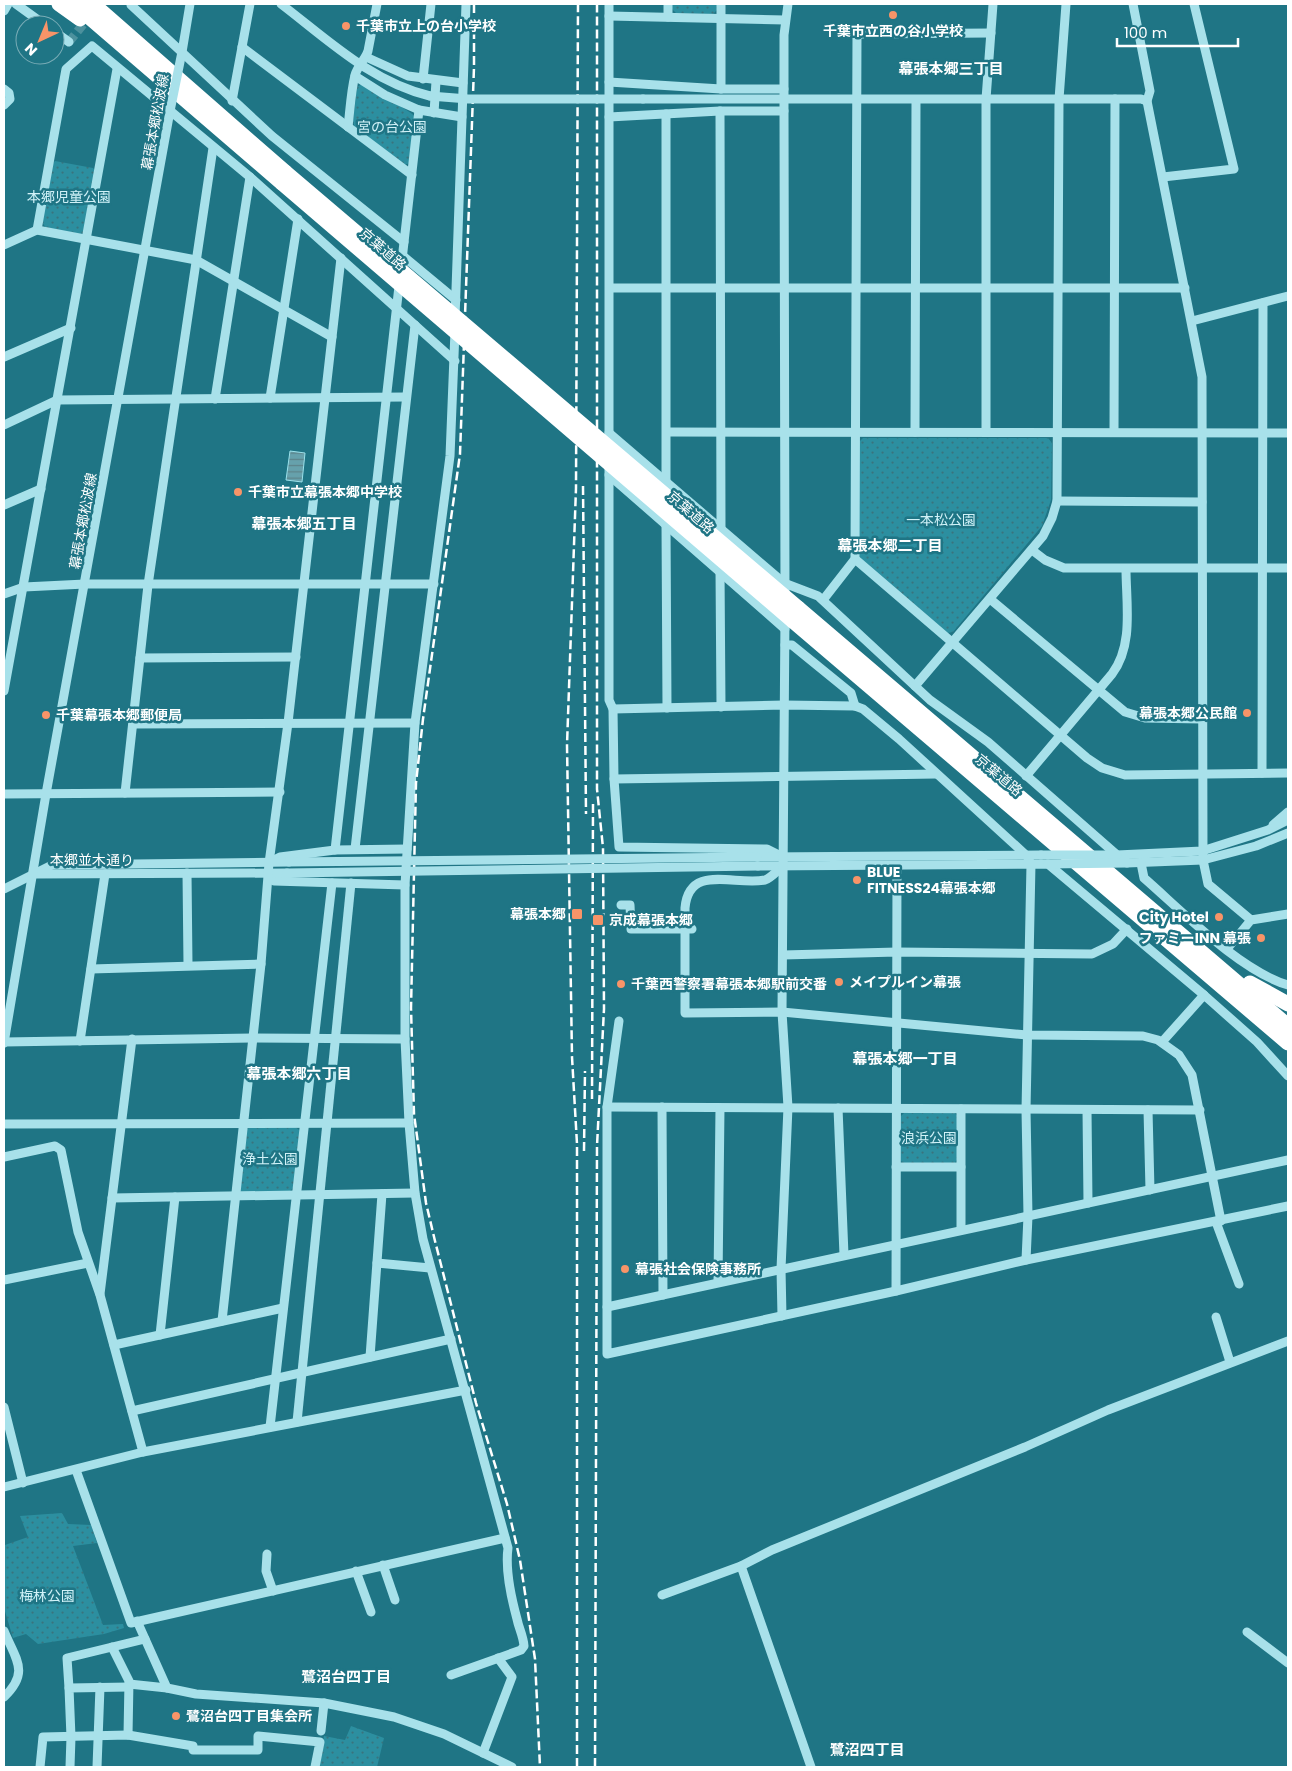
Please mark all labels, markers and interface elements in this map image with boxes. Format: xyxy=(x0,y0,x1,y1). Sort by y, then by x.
marker: 千葉市立西の谷小学校 xyxy=(887,9,899,21)
north arrow xyxy=(15,15,65,65)
scale bar xyxy=(1117,15,1238,47)
place label: 千葉市立上の台小学校 xyxy=(356,16,496,36)
marker: 千葉市立上の台小学校 xyxy=(340,20,352,32)
place label: 千葉市立西の谷小学校 xyxy=(823,21,963,41)
text: 100 m xyxy=(1124,22,1167,43)
text: N xyxy=(20,39,42,60)
district label: 幕張本郷三丁目 xyxy=(898,58,1004,79)
street label: 幕張本郷松波線 xyxy=(137,72,173,172)
park label: 宮の台公園 xyxy=(357,117,427,137)
park label: 本郷児童公園 xyxy=(27,187,111,207)
street label: 京葉道路 xyxy=(355,223,411,275)
street label: 幕張本郷松波線 xyxy=(65,471,101,571)
place label: 千葉市立幕張本郷中学校 xyxy=(248,482,402,502)
marker: 千葉市立幕張本郷中学校 xyxy=(232,486,244,498)
street label: 京葉道路 xyxy=(663,486,719,538)
park label: 一本松公園 xyxy=(906,510,976,530)
district label: 幕張本郷五丁目 xyxy=(251,513,357,534)
district label: 幕張本郷二丁目 xyxy=(837,535,943,556)
place label: 幕張本郷公民館 xyxy=(1139,703,1237,723)
place label: 千葉幕張本郷郵便局 xyxy=(56,705,182,725)
marker: 幕張本郷公民館 xyxy=(1241,707,1253,719)
marker: 千葉幕張本郷郵便局 xyxy=(40,709,52,721)
street label: 京葉道路 xyxy=(971,749,1027,801)
street label: 本郷並木通り xyxy=(50,850,134,870)
place label: BLUE FITNESS24幕張本郷 xyxy=(867,862,996,898)
marker: BLUE FITNESS24幕張本郷 xyxy=(851,874,863,886)
place label: 幕張本郷 xyxy=(510,904,566,924)
marker: 幕張本郷 xyxy=(570,907,584,921)
place label: City Hotel xyxy=(1139,907,1209,927)
place label: 京成幕張本郷 xyxy=(609,910,693,930)
marker: City Hotel xyxy=(1213,911,1225,923)
marker: 京成幕張本郷 xyxy=(591,913,605,927)
place label: ファミーINN 幕張 xyxy=(1139,928,1251,948)
marker: ファミーINN 幕張 xyxy=(1255,932,1267,944)
place label: メイプルイン幕張 xyxy=(849,972,961,992)
place label: 千葉西警察署幕張本郷駅前交番 xyxy=(631,974,827,994)
marker: メイプルイン幕張 xyxy=(833,976,845,988)
marker: 千葉西警察署幕張本郷駅前交番 xyxy=(615,978,627,990)
district label: 幕張本郷一丁目 xyxy=(852,1048,958,1069)
district label: 幕張本郷六丁目 xyxy=(246,1063,352,1084)
park label: 浪浜公園 xyxy=(901,1128,957,1148)
park label: 浄土公園 xyxy=(242,1149,298,1169)
place label: 幕張社会保険事務所 xyxy=(635,1259,761,1279)
marker: 幕張社会保険事務所 xyxy=(619,1263,631,1275)
park label: 梅林公園 xyxy=(19,1586,75,1606)
district label: 鷺沼台四丁目 xyxy=(301,1666,391,1687)
place label: 鷺沼台四丁目集会所 xyxy=(186,1706,312,1726)
marker: 鷺沼台四丁目集会所 xyxy=(170,1710,182,1722)
district label: 鷺沼四丁目 xyxy=(829,1739,905,1760)

